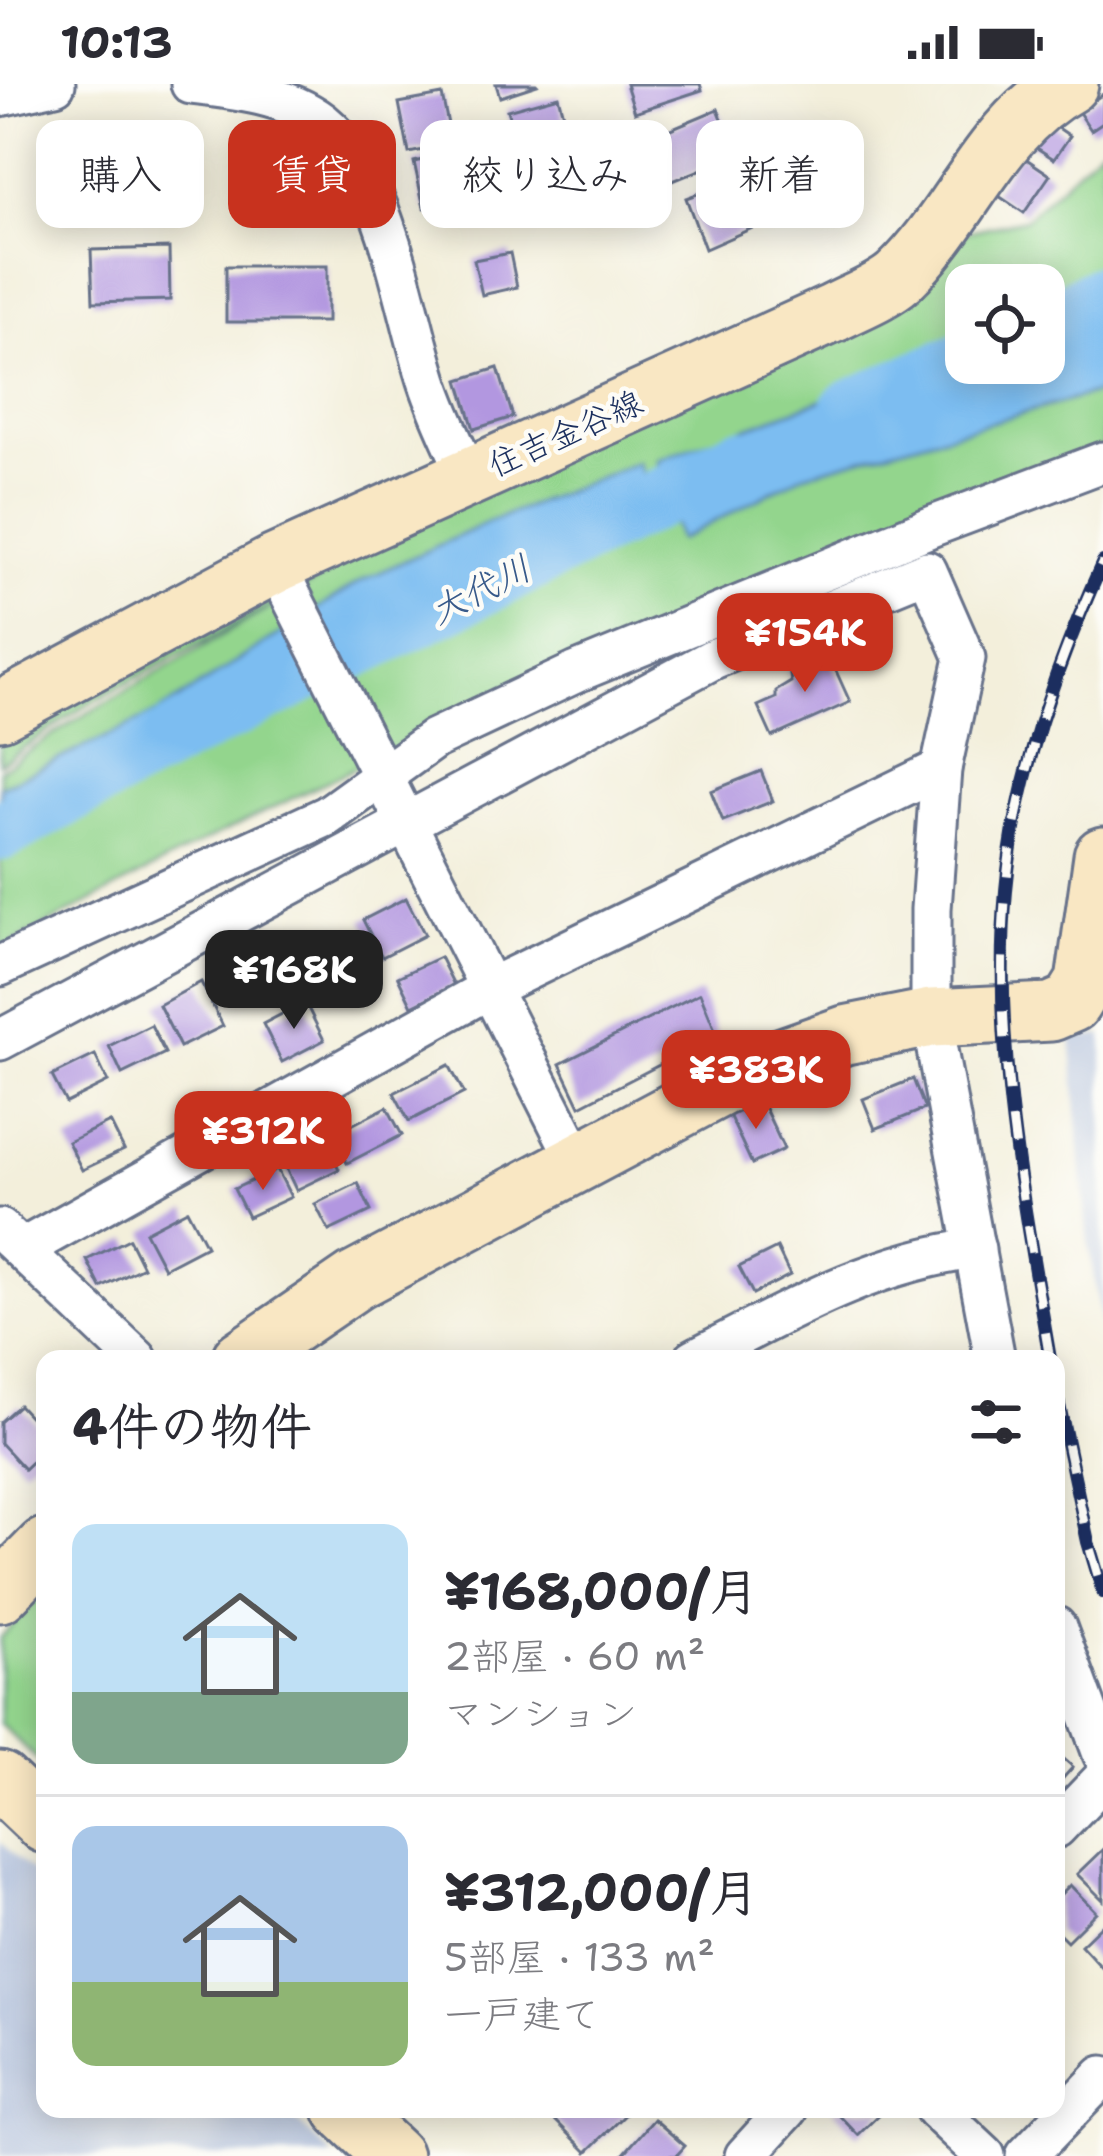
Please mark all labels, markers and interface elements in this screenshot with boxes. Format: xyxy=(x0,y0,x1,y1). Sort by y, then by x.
text: 10:13 xyxy=(60,12,173,72)
chip: 購入 xyxy=(36,120,204,228)
chip: 賃貸 xyxy=(228,120,396,228)
chip: 絞り込み xyxy=(420,120,672,228)
chip: 新着 xyxy=(696,120,864,228)
map controls xyxy=(945,264,1065,384)
button: locate xyxy=(945,264,1065,384)
street label: 住吉金谷線 xyxy=(481,379,650,488)
water label: 大代川 xyxy=(421,543,539,636)
pin: ¥154K xyxy=(721,593,889,695)
text: ¥154K xyxy=(744,606,866,658)
pin: ¥168K xyxy=(210,930,378,1032)
text: ¥168K xyxy=(232,943,356,995)
pin: ¥383K xyxy=(672,1030,840,1132)
text: ¥383K xyxy=(689,1043,823,1095)
pin: ¥312K xyxy=(179,1091,347,1193)
text: ¥312K xyxy=(201,1104,325,1156)
icon: filters xyxy=(963,1389,1029,1455)
text: 4件の物件 xyxy=(72,1392,312,1460)
text: ¥168,000/月 xyxy=(444,1557,759,1625)
icon: home xyxy=(168,1572,312,1716)
text: 2部屋 · 60 m² xyxy=(444,1630,705,1682)
text: マンション xyxy=(444,1687,637,1739)
text: ¥312,000/月 xyxy=(444,1858,760,1926)
icon: home xyxy=(168,1874,312,2018)
text: 5部屋 · 133 m² xyxy=(444,1931,715,1983)
text: 一戸建て xyxy=(444,1988,600,2040)

